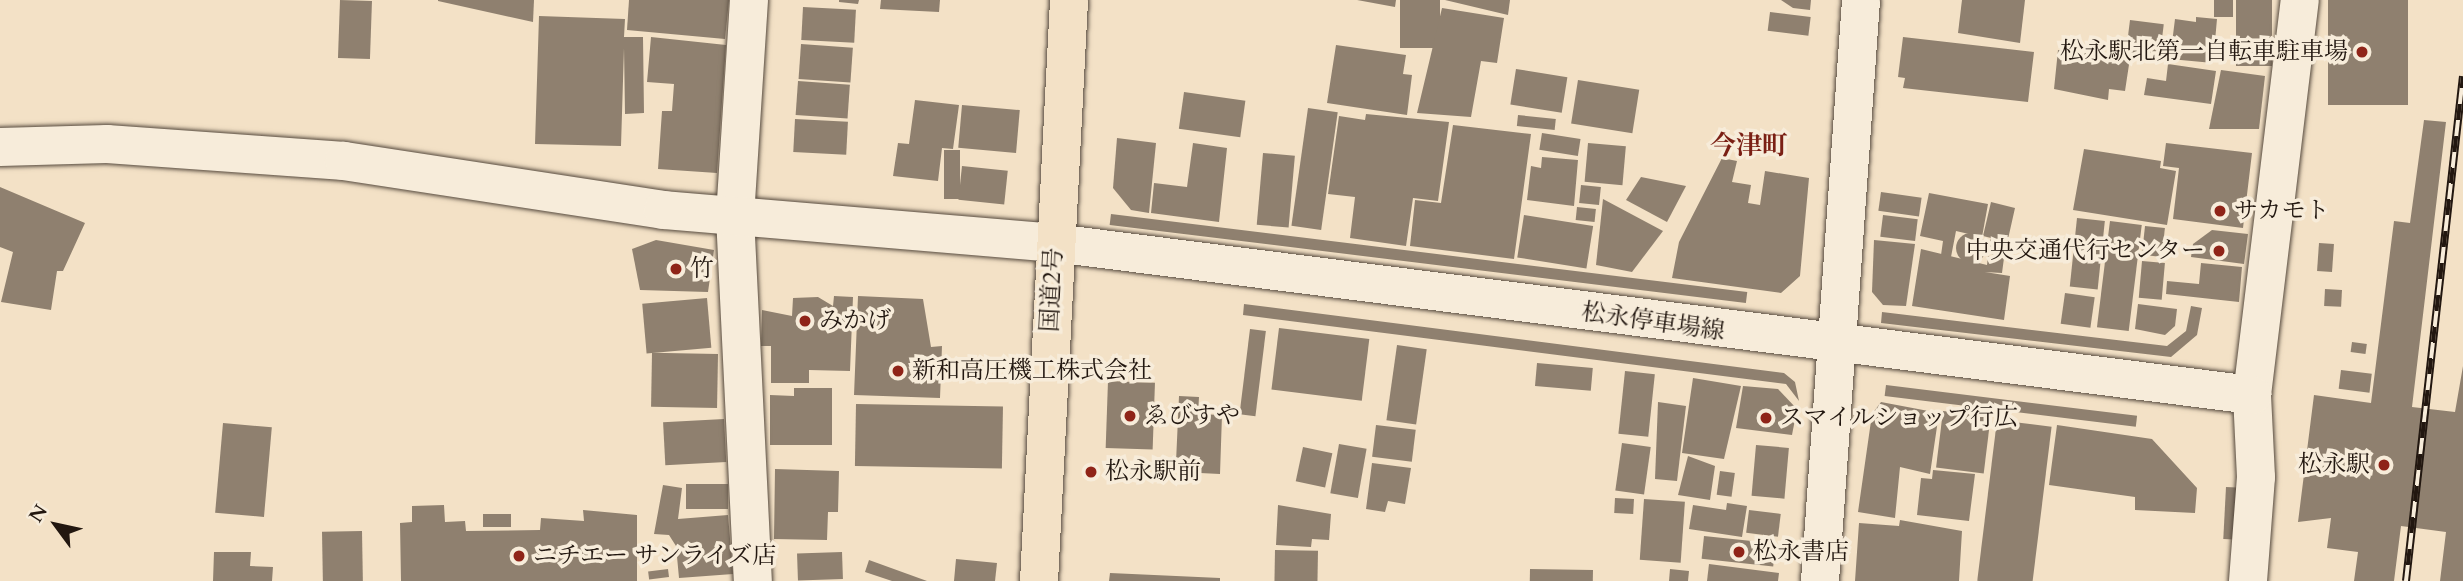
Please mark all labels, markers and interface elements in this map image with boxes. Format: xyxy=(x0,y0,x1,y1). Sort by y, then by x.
place label: 松永駅北第一自転車駐車場 xyxy=(2060,38,2348,66)
marker: 松永駅北第一自転車駐車場 xyxy=(2354,44,2370,60)
district label: 今津町 xyxy=(1710,130,1788,162)
place label: サカモト xyxy=(2234,197,2330,225)
marker: サカモト xyxy=(2212,203,2228,219)
place label: 中央交通代行センター xyxy=(1965,237,2205,265)
marker: 中央交通代行センター xyxy=(2211,243,2227,259)
street label: 国道2号 xyxy=(1035,247,1069,333)
place label: 竹 xyxy=(690,255,714,283)
marker: 竹 xyxy=(668,261,684,277)
street label: 松永停車場線 xyxy=(1580,298,1726,346)
place label: みかげ xyxy=(819,307,891,335)
marker: みかげ xyxy=(797,313,813,329)
place label: 新和高圧機工株式会社 xyxy=(912,357,1152,385)
marker: 新和高圧機工株式会社 xyxy=(890,363,906,379)
place label: ゑびすや xyxy=(1144,402,1240,430)
place label: スマイルショップ行広 xyxy=(1780,404,2020,432)
marker: ゑびすや xyxy=(1122,408,1138,424)
marker: スマイルショップ行広 xyxy=(1758,410,1774,426)
place label: 松永駅 xyxy=(2298,451,2370,479)
marker: 松永駅 xyxy=(2376,457,2392,473)
place label: 松永駅前 xyxy=(1105,458,1201,486)
marker: 松永駅前 xyxy=(1083,464,1099,480)
north arrow xyxy=(21,490,91,560)
text: N xyxy=(23,500,54,528)
place label: 松永書店 xyxy=(1753,538,1849,566)
place label: ニチエー サンライズ店 xyxy=(533,542,779,570)
marker: 松永書店 xyxy=(1731,544,1747,560)
marker: ニチエー サンライズ店 xyxy=(511,548,527,564)

